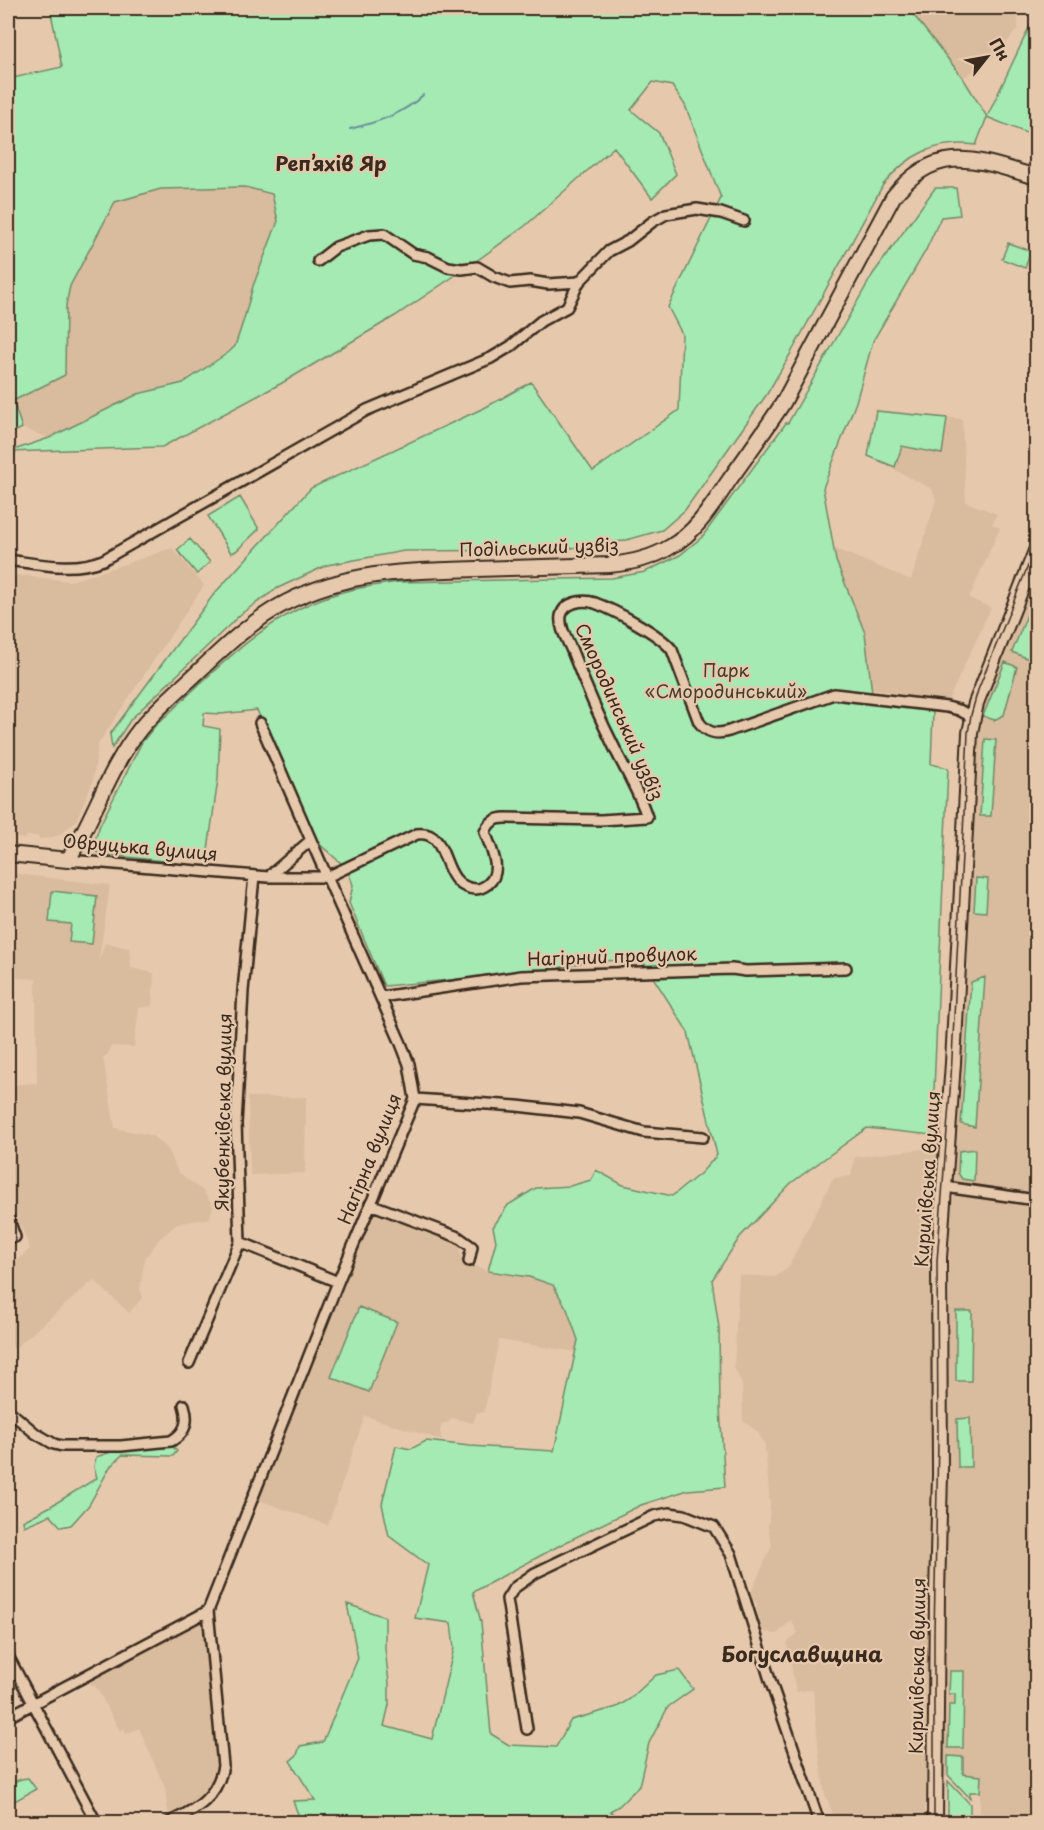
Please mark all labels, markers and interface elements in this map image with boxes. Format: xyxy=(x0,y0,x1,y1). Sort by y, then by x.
north arrow xyxy=(957,27,1017,87)
text: Пн xyxy=(984,33,1017,65)
district label: Репʼяхів Яр xyxy=(275,148,387,178)
street label: Подільський узвіз xyxy=(459,530,619,563)
street label: Смородинський узвіз xyxy=(569,619,672,804)
park label: Парк «Смородинський» xyxy=(645,656,807,704)
street label: Овруцька вулиця xyxy=(61,826,219,867)
street label: Нагірний провулок xyxy=(527,939,698,972)
street label: Якубенківська вулиця xyxy=(207,1013,238,1211)
street label: Нагірна вулиця xyxy=(330,1089,407,1228)
street label: Кирилівська вулиця xyxy=(907,1090,946,1268)
street label: Кирилівська вулиця xyxy=(901,1578,932,1754)
district label: Богуславщина xyxy=(721,1637,883,1669)

